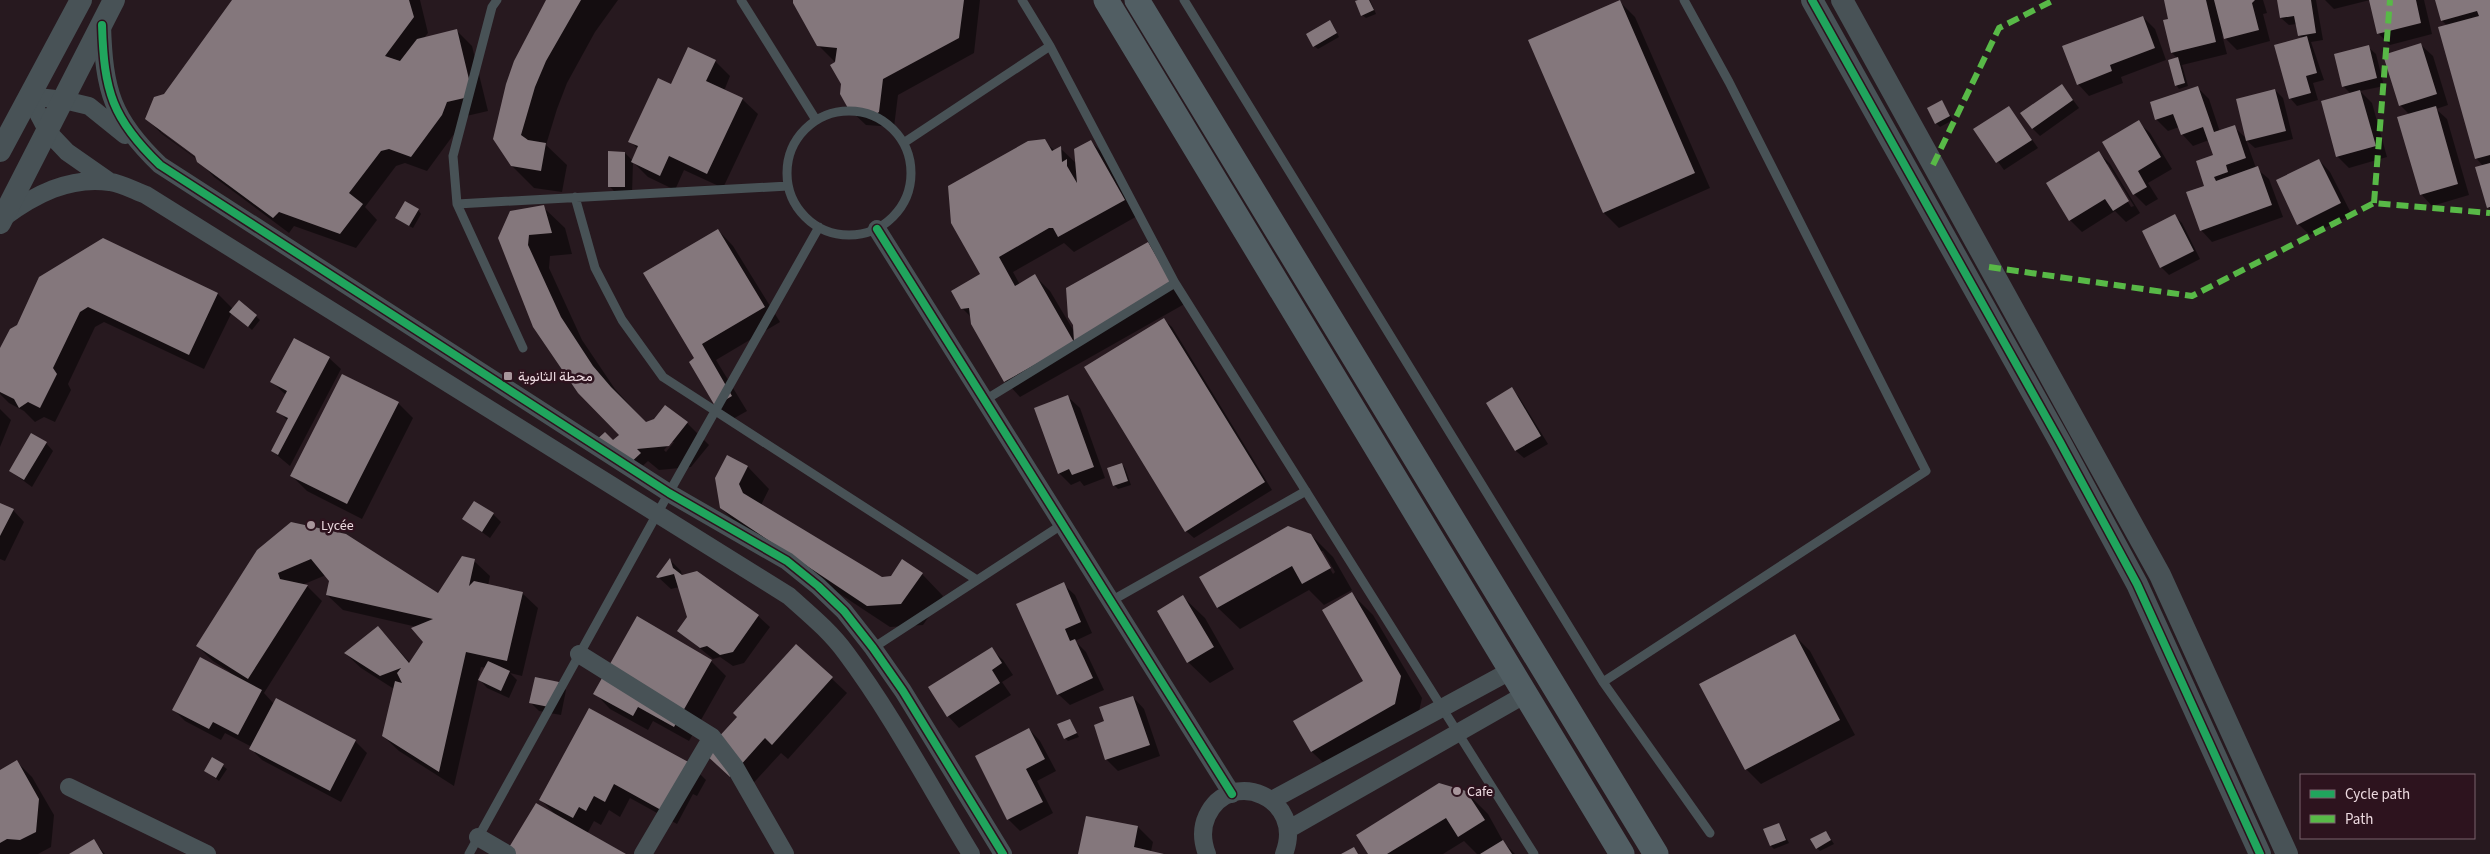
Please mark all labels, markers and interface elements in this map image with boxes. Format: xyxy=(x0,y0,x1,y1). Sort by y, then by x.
place label: محطة الثانوية xyxy=(518,367,593,387)
marker: محطة الثانوية xyxy=(502,370,514,382)
place label: Lycée xyxy=(321,516,354,536)
marker: Lycée xyxy=(305,519,317,531)
legend xyxy=(2300,774,2475,839)
place label: Cafe xyxy=(1467,782,1493,802)
text: Cycle path xyxy=(2345,784,2410,805)
marker: Cafe xyxy=(1451,785,1463,797)
text: Path xyxy=(2345,809,2373,830)

